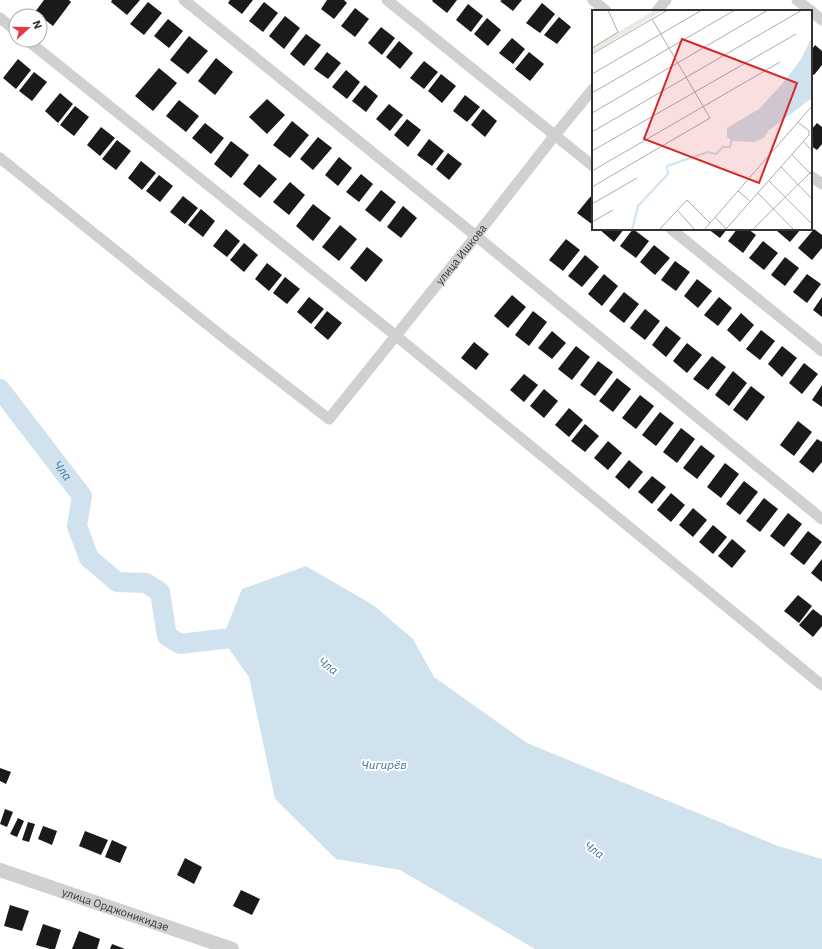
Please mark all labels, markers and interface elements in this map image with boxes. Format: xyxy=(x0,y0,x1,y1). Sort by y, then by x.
north arrow xyxy=(8,8,48,48)
inset map xyxy=(592,10,812,230)
text: N xyxy=(29,18,45,31)
street label: улица Ишкова xyxy=(433,221,490,288)
water label: Чла xyxy=(51,458,75,483)
water label: Чла xyxy=(315,653,341,678)
water label: Чигирёв xyxy=(361,757,407,772)
water label: Чла xyxy=(581,837,607,862)
street label: улица Орджоникидзе xyxy=(60,885,171,934)

